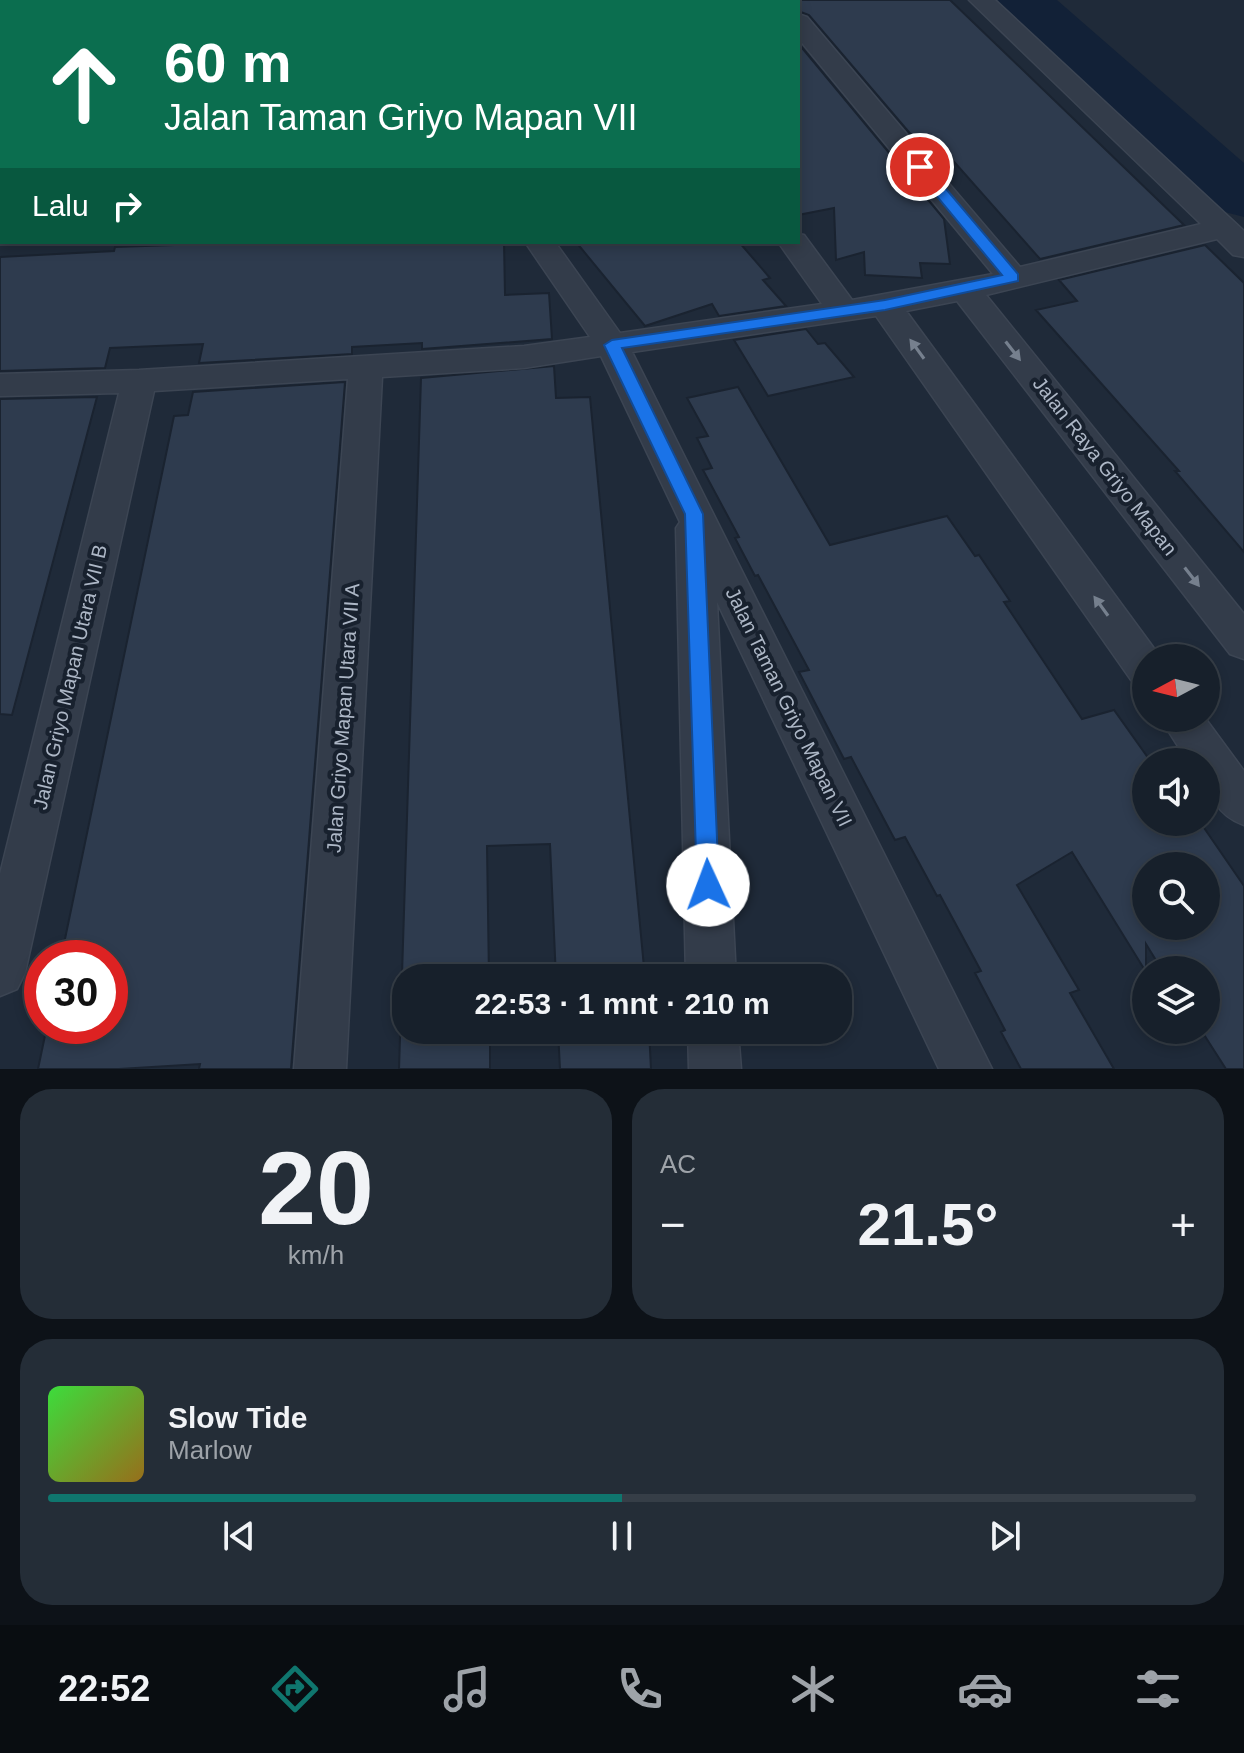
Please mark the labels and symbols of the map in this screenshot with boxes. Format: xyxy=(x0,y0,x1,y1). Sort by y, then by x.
pin xyxy=(886,133,954,201)
one-way arrow xyxy=(909,338,925,360)
one-way arrow xyxy=(1005,341,1021,361)
street label: Jalan Raya Griyo Mapan xyxy=(1029,373,1181,559)
street label: Jalan Griyo Mapan Utara VII B xyxy=(29,542,111,812)
one-way arrow xyxy=(1183,567,1200,587)
street label: Jalan Griyo Mapan Utara VII A xyxy=(323,582,363,854)
street label: Jalan Taman Griyo Mapan VII xyxy=(721,584,857,830)
one-way arrow xyxy=(1093,595,1109,617)
north arrow xyxy=(1132,644,1220,732)
position arrow xyxy=(666,843,750,927)
speed limit sign: 30 xyxy=(24,940,128,1044)

